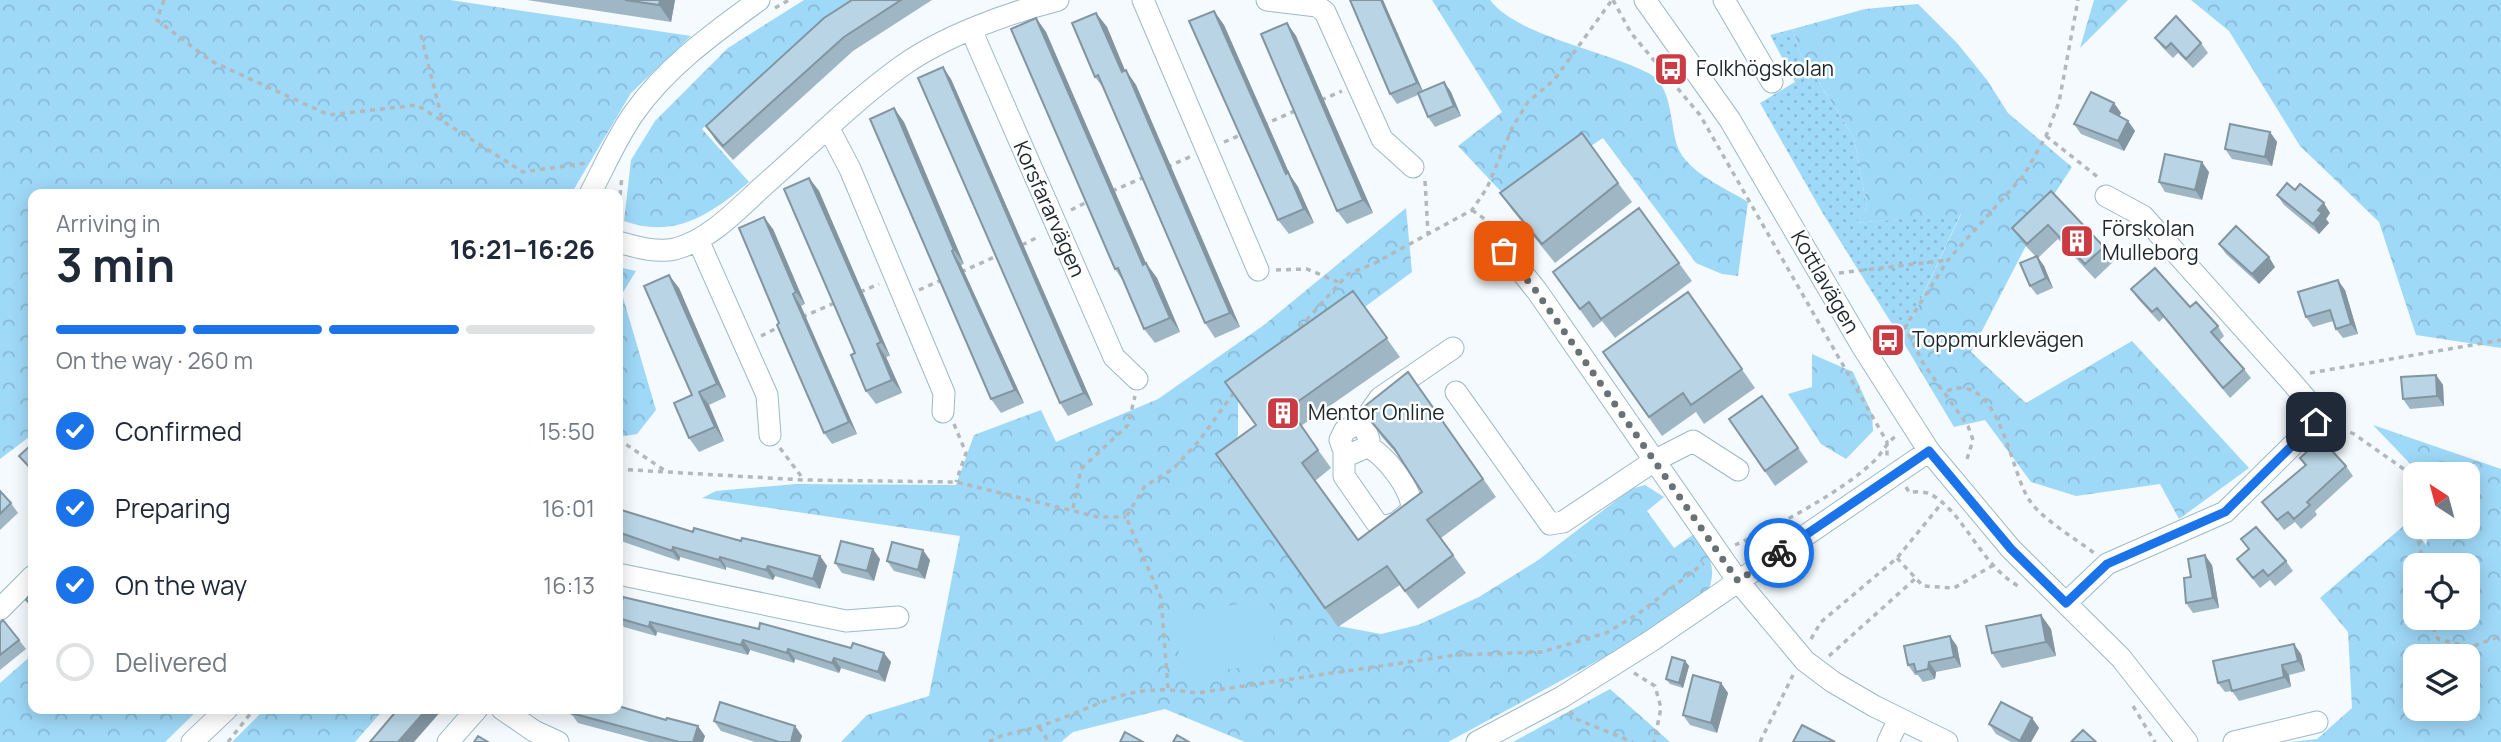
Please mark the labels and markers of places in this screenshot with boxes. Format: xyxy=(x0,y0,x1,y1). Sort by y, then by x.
bus stop icon: Folkhögskolan xyxy=(1652,50,1690,88)
place label: Folkhögskolan xyxy=(1696,54,1834,82)
place label: Förskolan Mulleborg xyxy=(2102,214,2199,266)
pin xyxy=(1474,221,1534,281)
building icon: Förskolan Mulleborg xyxy=(2058,222,2096,260)
bus stop icon: Toppmurklevägen xyxy=(1869,321,1907,359)
place label: Toppmurklevägen xyxy=(1912,325,2084,353)
pin xyxy=(2286,392,2346,452)
building icon: Mentor Online xyxy=(1264,394,1302,432)
place label: Mentor Online xyxy=(1308,398,1444,426)

